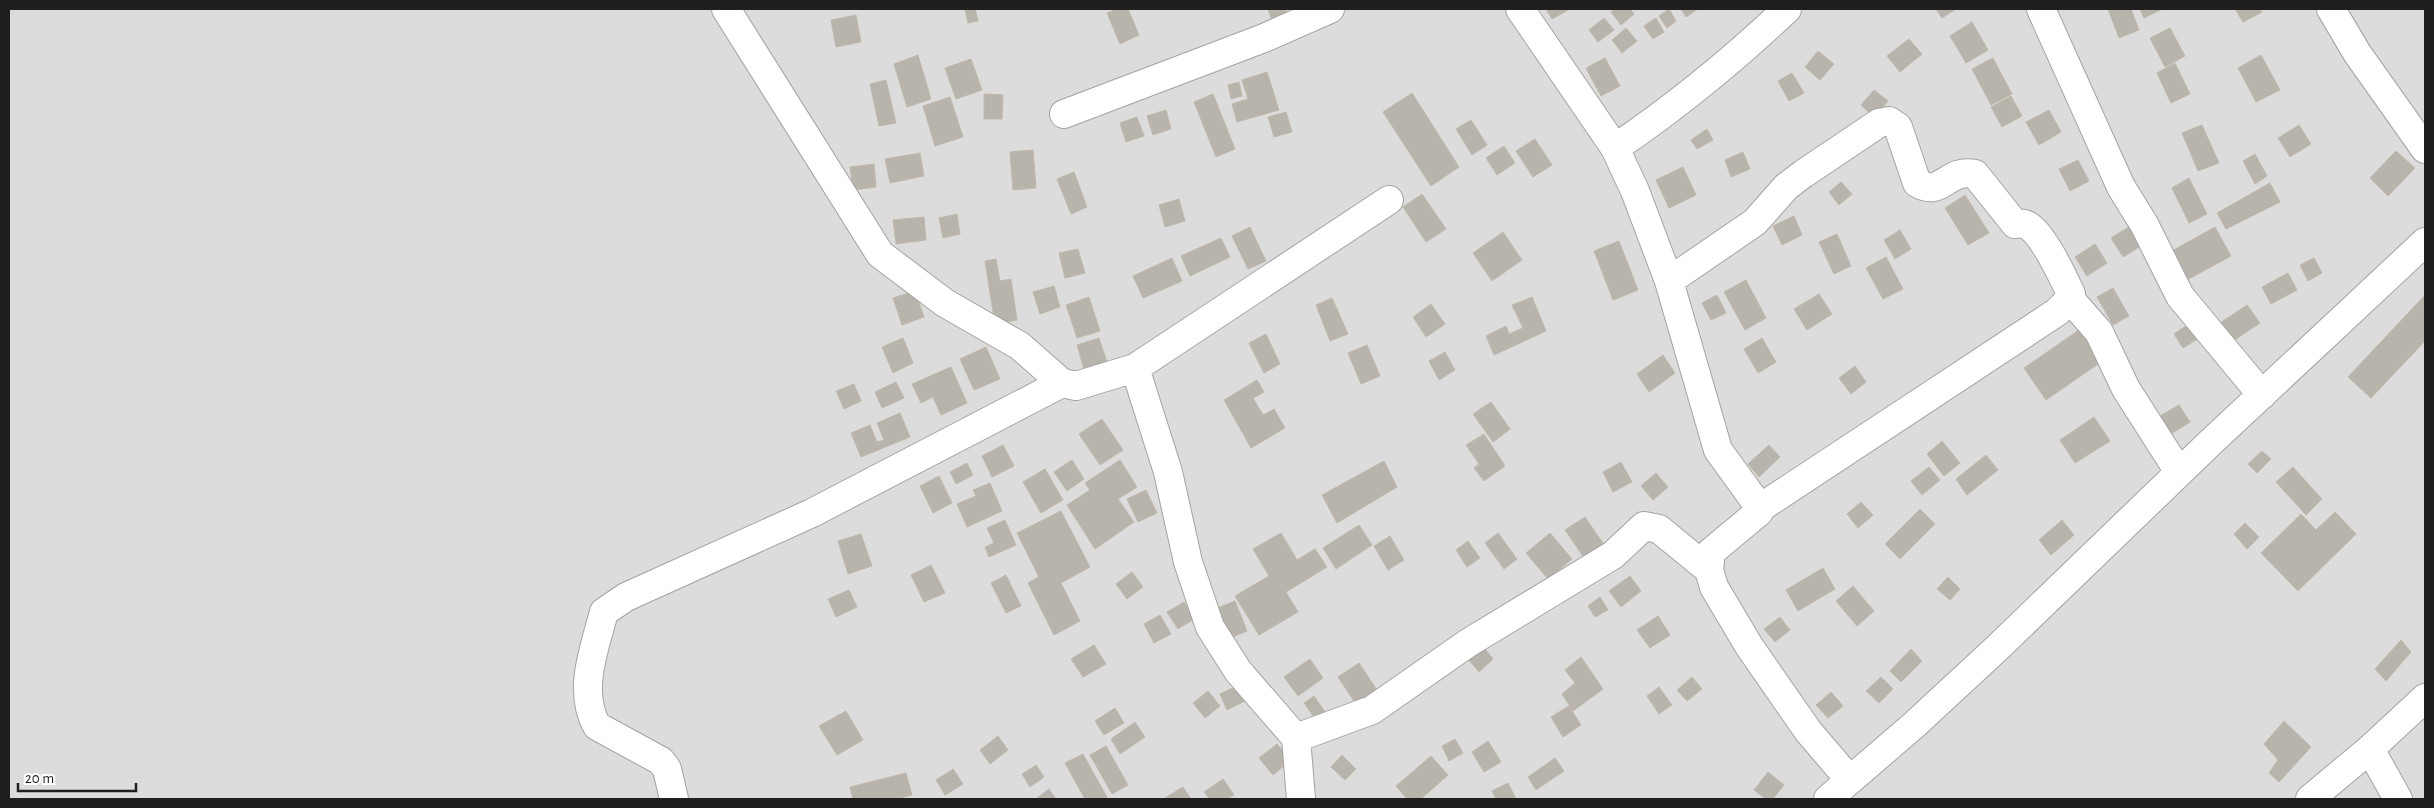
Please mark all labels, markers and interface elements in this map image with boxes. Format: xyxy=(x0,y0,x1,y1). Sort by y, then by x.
scale bar xyxy=(18,760,135,792)
text: 20 m xyxy=(25,771,54,786)

